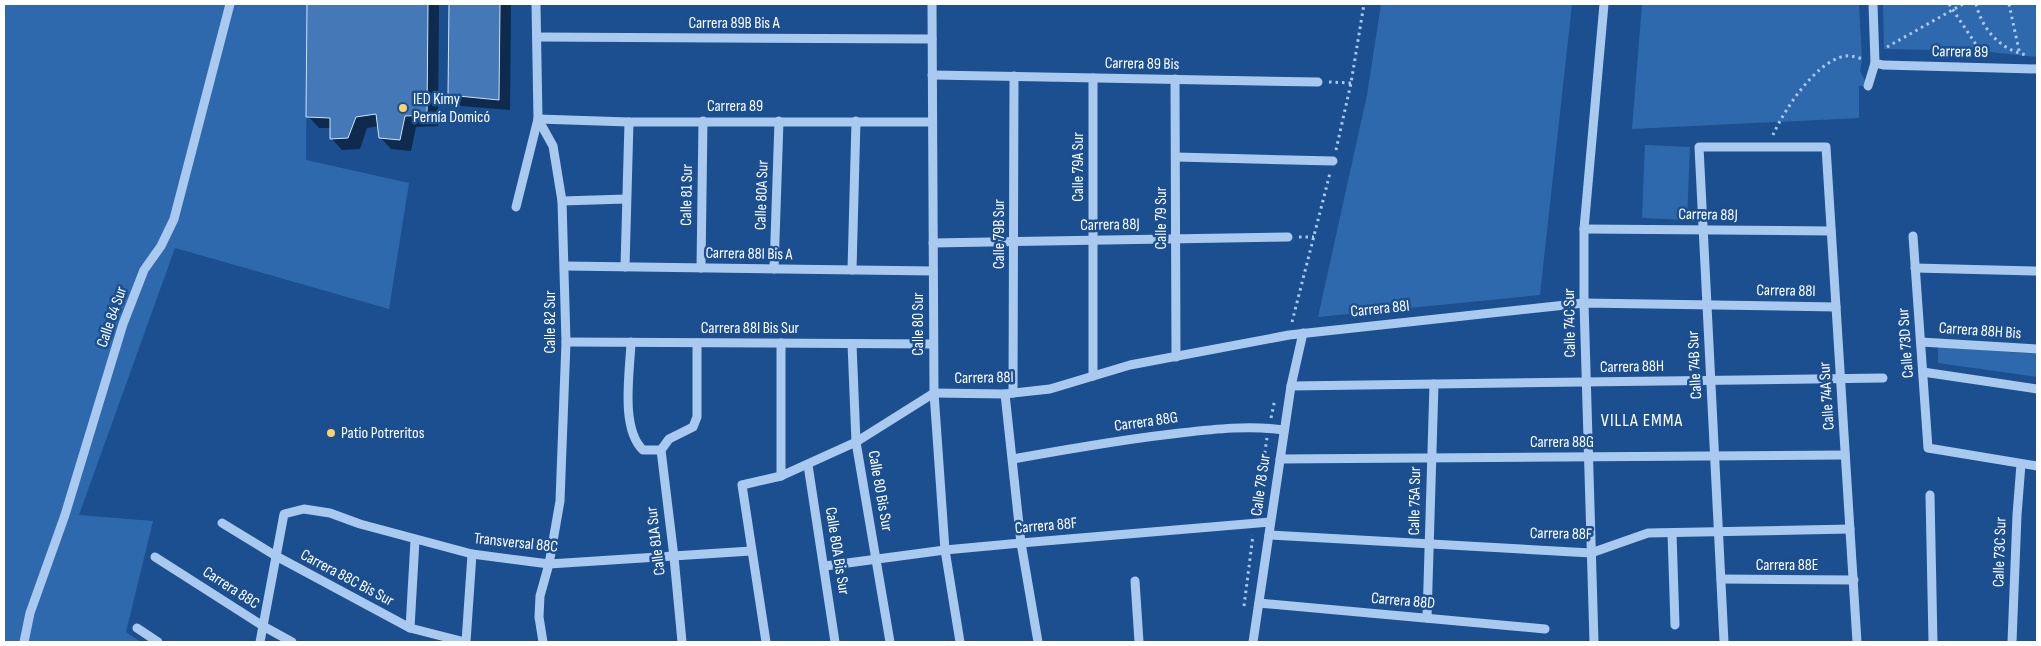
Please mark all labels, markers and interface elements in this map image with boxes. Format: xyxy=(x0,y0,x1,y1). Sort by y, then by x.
street label: Carrera 89B Bis A xyxy=(688,14,780,33)
street label: Carrera 89 xyxy=(1932,42,1988,62)
street label: Carrera 89 Bis xyxy=(1105,54,1180,74)
place label: IED Kimy Pernía Domicó xyxy=(413,90,490,127)
street label: Carrera 89 xyxy=(707,97,763,116)
marker: IED Kimy Pernía Domicó xyxy=(397,102,409,114)
street label: Calle 79A Sur xyxy=(1069,132,1088,202)
street label: Calle 80A Sur xyxy=(751,159,773,230)
street label: Calle 81 Sur xyxy=(677,164,697,226)
street label: Calle 79 Sur xyxy=(1152,186,1171,249)
street label: Calle 79B Sur xyxy=(990,199,1009,269)
street label: Carrera 88J xyxy=(1678,205,1738,225)
street label: Carrera 88J xyxy=(1080,215,1140,235)
street label: Carrera 88I Bis A xyxy=(705,244,793,264)
street label: Carrera 88I xyxy=(1756,281,1816,301)
street label: Calle 84 Sur xyxy=(93,284,131,350)
street label: Calle 74C Sur xyxy=(1560,288,1580,358)
street label: Calle 82 Sur xyxy=(541,290,560,354)
street label: Calle 80 Sur xyxy=(909,292,928,356)
street label: Carrera 88I xyxy=(1350,296,1410,322)
street label: Calle 73D Sur xyxy=(1894,307,1918,379)
street label: Carrera 88I Bis Sur xyxy=(701,319,800,338)
street label: Carrera 88H Bis xyxy=(1938,319,2022,343)
street label: Calle 74B Sur xyxy=(1684,330,1706,400)
street label: Carrera 88H xyxy=(1600,357,1664,377)
street label: Calle 74A Sur xyxy=(1815,361,1839,431)
street label: Carrera 88I xyxy=(954,368,1014,388)
street label: Carrera 88G xyxy=(1113,408,1179,436)
district label: VILLA EMMA xyxy=(1601,410,1683,431)
place label: Patio Potreritos xyxy=(341,424,425,443)
marker: Patio Potreritos xyxy=(325,427,337,439)
street label: Carrera 88G xyxy=(1530,433,1594,452)
street label: Calle 80 Bis Sur xyxy=(864,449,897,533)
street label: Calle 78 Sur xyxy=(1247,452,1275,517)
street label: Calle 75A Sur xyxy=(1405,466,1425,536)
street label: Calle 81A Sur xyxy=(642,505,670,576)
street label: Calle 80A Bis Sur xyxy=(821,506,853,597)
street label: Carrera 88F xyxy=(1014,514,1078,538)
street label: Calle 73C Sur xyxy=(1989,516,2011,587)
street label: Carrera 88F xyxy=(1530,524,1592,544)
street label: Transversal 88C xyxy=(473,529,559,557)
street label: Carrera 88C Bis Sur xyxy=(297,545,397,611)
street label: Carrera 88E xyxy=(1756,556,1818,575)
street label: Carrera 88C xyxy=(199,563,263,613)
street label: Carrera 88D xyxy=(1370,589,1436,613)

